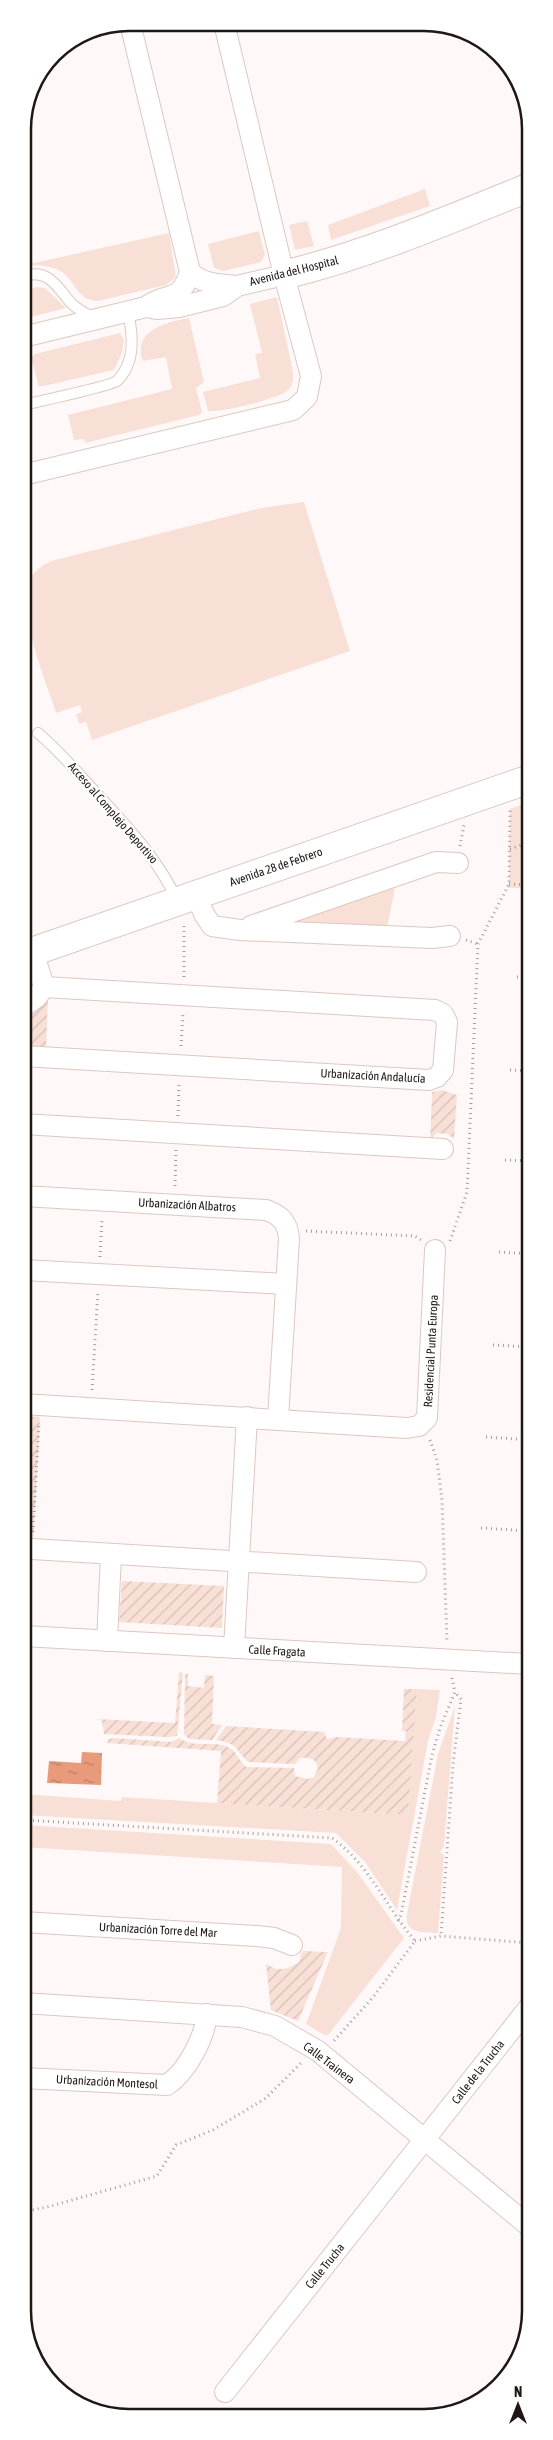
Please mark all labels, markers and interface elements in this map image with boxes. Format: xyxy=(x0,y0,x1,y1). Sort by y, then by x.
street label: Avenida del Hospital xyxy=(248,253,341,289)
street label: Acceso al Complejo Deportivo xyxy=(65,759,161,867)
street label: Avenida 28 de Febrero xyxy=(228,844,325,889)
street label: Urbanización Andalucía xyxy=(320,1066,426,1086)
street label: Urbanización Albatros xyxy=(138,1195,236,1215)
street label: Residencial Punta Europa xyxy=(421,1294,441,1408)
street label: Calle Fragata xyxy=(248,1643,306,1659)
street label: Urbanización Torre del Mar xyxy=(99,1920,218,1940)
street label: Calle de la Trucha xyxy=(449,2037,507,2107)
street label: Calle Trainera xyxy=(301,2039,357,2087)
street label: Urbanización Montesol xyxy=(56,2072,159,2092)
street label: Calle Trucha xyxy=(303,2241,347,2291)
north arrow xyxy=(493,2380,543,2430)
text: N xyxy=(514,2384,522,2400)

